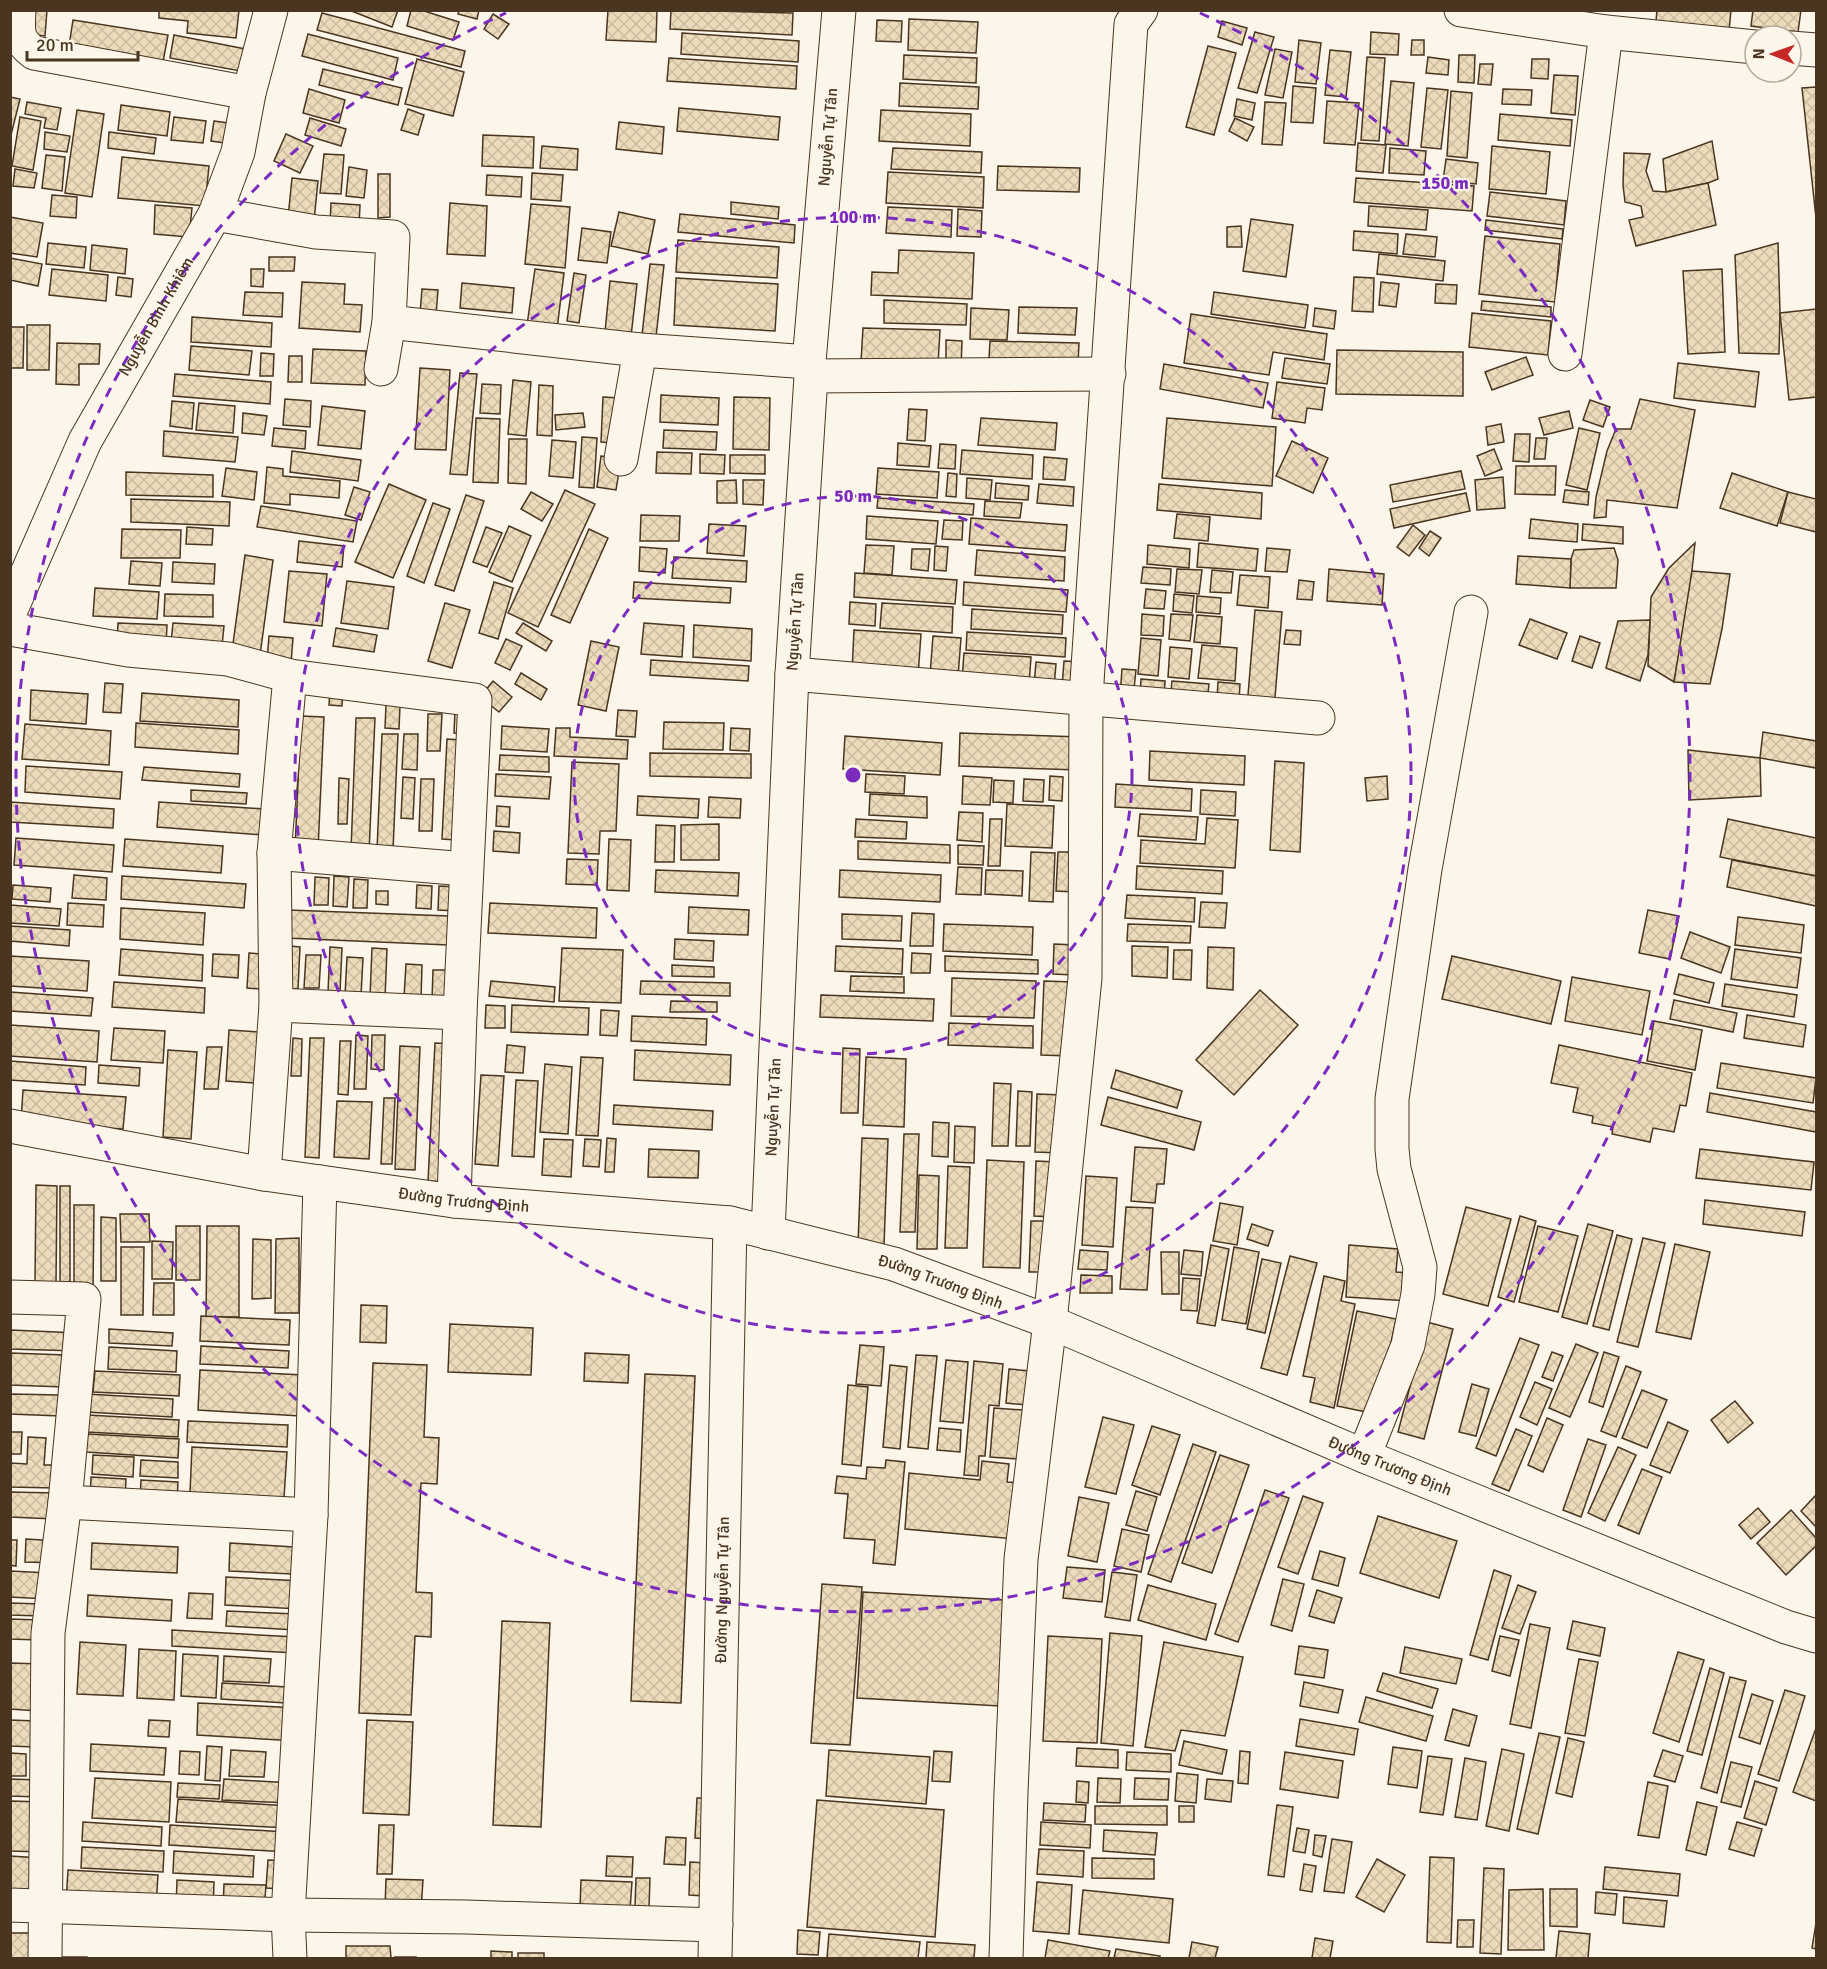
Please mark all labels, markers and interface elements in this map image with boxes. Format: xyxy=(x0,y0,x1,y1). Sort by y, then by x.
scale bar xyxy=(27,24,138,62)
north arrow xyxy=(1743,24,1803,84)
text: 20 m xyxy=(36,34,74,56)
text: N xyxy=(1749,48,1769,59)
street label: Nguyễn Tự Tân xyxy=(814,87,842,187)
text: 150 m xyxy=(1421,172,1469,194)
text: 100 m xyxy=(829,206,877,228)
street label: Nguyễn Bình Khiêm xyxy=(114,254,198,380)
text: 50 m xyxy=(834,485,872,507)
street label: Nguyễn Tự Tân xyxy=(782,572,808,672)
centre of rings xyxy=(843,765,863,785)
street label: Nguyễn Tự Tân xyxy=(761,1057,786,1157)
street label: Đường Trương Định xyxy=(397,1183,530,1217)
street label: Đường Trương Định xyxy=(876,1250,1006,1314)
street label: Đường Trương Định xyxy=(1325,1432,1455,1500)
street label: Đường Nguyễn Tự Tân xyxy=(711,1516,734,1664)

